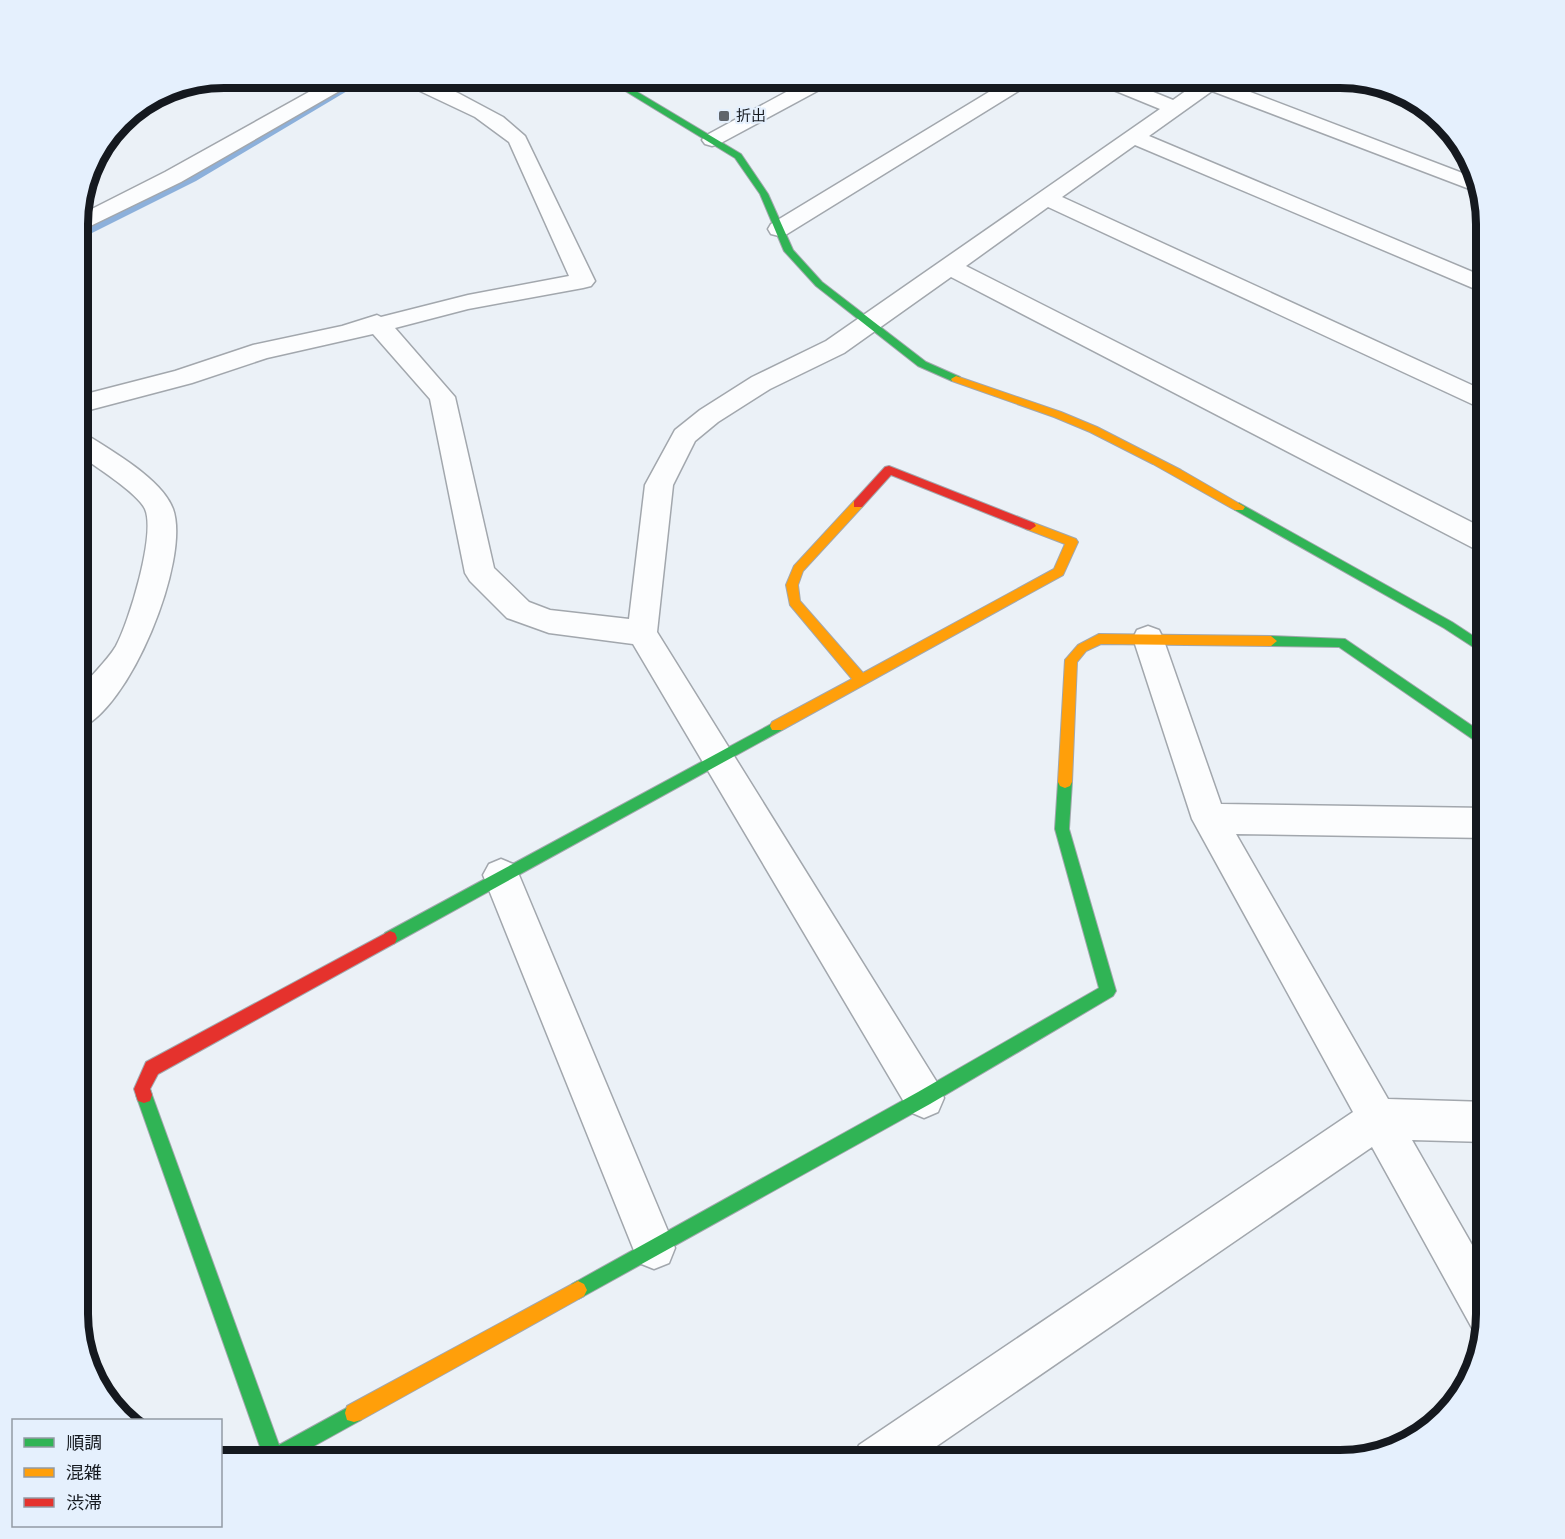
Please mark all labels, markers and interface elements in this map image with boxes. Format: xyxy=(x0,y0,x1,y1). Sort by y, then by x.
place label: 折出 xyxy=(736,104,766,125)
marker: 折出 xyxy=(717,109,731,123)
legend xyxy=(12,1419,222,1527)
text: 順調 xyxy=(66,1428,102,1454)
text: 混雑 xyxy=(66,1458,102,1484)
text: 渋滞 xyxy=(66,1488,102,1514)

